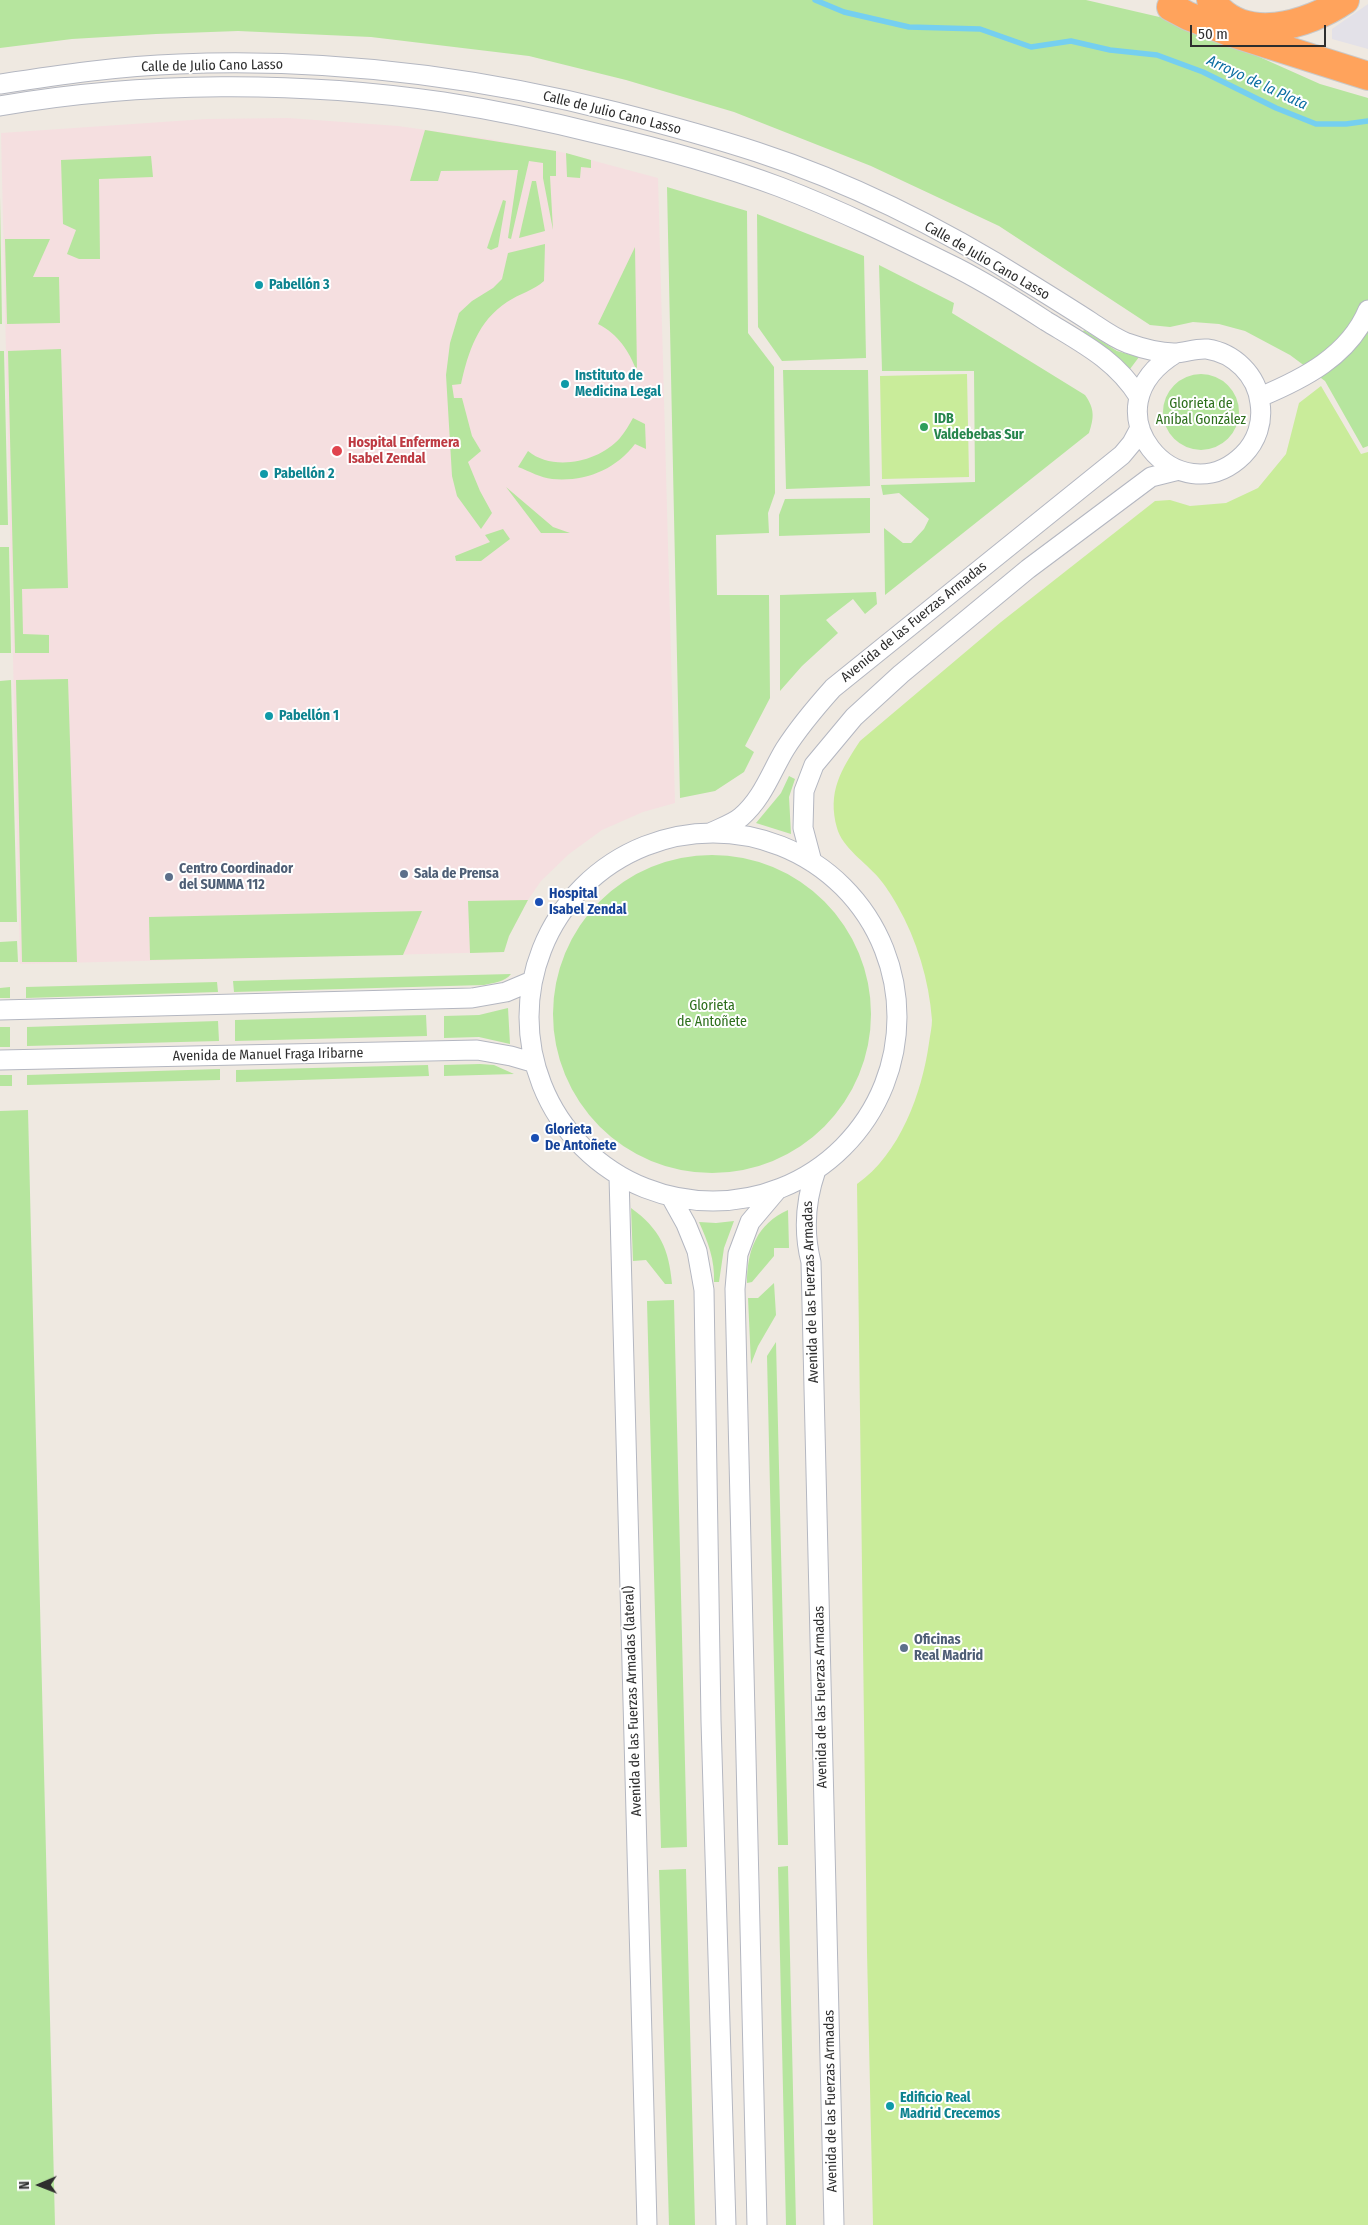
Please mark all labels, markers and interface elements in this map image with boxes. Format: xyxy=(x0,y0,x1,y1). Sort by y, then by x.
scale bar xyxy=(1193,15,1329,47)
text: 50 m xyxy=(1198,25,1228,43)
water label: Arroyo de la Plata xyxy=(1204,52,1310,114)
street label: Calle de Julio Cano Lasso xyxy=(141,56,283,76)
street label: Calle de Julio Cano Lasso xyxy=(541,88,683,138)
street label: Calle de Julio Cano Lasso xyxy=(921,218,1053,304)
place label: Pabellón 3 xyxy=(269,277,330,293)
marker: Pabellón 3 xyxy=(253,279,265,291)
place label: Instituto de Medicina Legal xyxy=(575,368,661,401)
marker: Instituto de Medicina Legal xyxy=(559,378,571,390)
park label: Glorieta de Aníbal González xyxy=(1156,396,1246,428)
place label: IDB Valdebebas Sur xyxy=(934,411,1024,444)
marker: IDB Valdebebas Sur xyxy=(918,421,930,433)
place label: Hospital Enfermera Isabel Zendal xyxy=(348,435,460,468)
marker: Hospital Enfermera Isabel Zendal xyxy=(330,444,344,458)
place label: Pabellón 2 xyxy=(274,466,334,482)
marker: Pabellón 2 xyxy=(258,468,270,480)
street label: Avenida de las Fuerzas Armadas xyxy=(838,558,990,686)
place label: Pabellón 1 xyxy=(279,708,339,724)
marker: Pabellón 1 xyxy=(263,710,275,722)
place label: Centro Coordinador del SUMMA 112 xyxy=(179,861,293,894)
place label: Sala de Prensa xyxy=(414,866,499,882)
marker: Sala de Prensa xyxy=(398,868,410,880)
marker: Centro Coordinador del SUMMA 112 xyxy=(163,871,175,883)
place label: Hospital Isabel Zendal xyxy=(549,886,627,919)
marker: Hospital Isabel Zendal xyxy=(533,896,545,908)
park label: Glorieta de Antoñete xyxy=(677,998,747,1030)
street label: Avenida de Manuel Fraga Iribarne xyxy=(172,1045,364,1065)
place label: Glorieta De Antoñete xyxy=(545,1122,617,1154)
marker: Glorieta De Antoñete xyxy=(529,1132,541,1144)
street label: Avenida de las Fuerzas Armadas xyxy=(799,1201,823,1383)
street label: Avenida de las Fuerzas Armadas (lateral) xyxy=(621,1585,645,1817)
street label: Avenida de las Fuerzas Armadas xyxy=(811,1606,831,1788)
place label: Oficinas Real Madrid xyxy=(914,1632,983,1664)
marker: Oficinas Real Madrid xyxy=(898,1642,910,1654)
street label: Avenida de las Fuerzas Armadas xyxy=(821,2010,841,2192)
place label: Edificio Real Madrid Crecemos xyxy=(900,2090,1000,2122)
marker: Edificio Real Madrid Crecemos xyxy=(884,2100,896,2112)
north arrow xyxy=(15,2160,65,2210)
text: N xyxy=(16,2181,33,2190)

